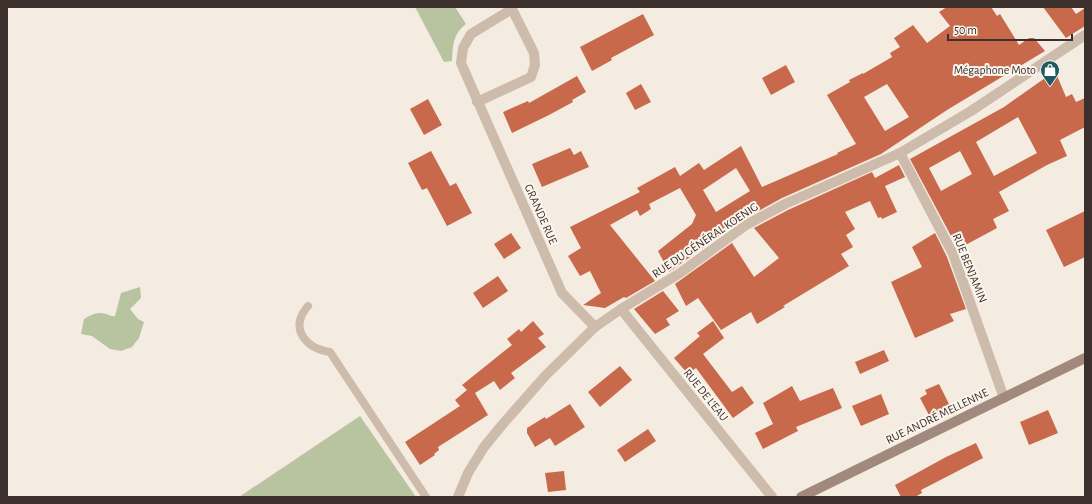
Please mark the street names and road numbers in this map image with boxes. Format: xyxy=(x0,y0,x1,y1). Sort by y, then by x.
street label: GRANDE RUE xyxy=(522,182,560,246)
street label: RUE DU GÉNÉRAL KOENIG xyxy=(649,199,760,280)
street label: RUE BENJAMIN xyxy=(951,232,989,304)
street label: RUE DE L'EAU xyxy=(681,367,731,423)
street label: RUE ANDRÉ MELLENNE xyxy=(884,385,990,446)

